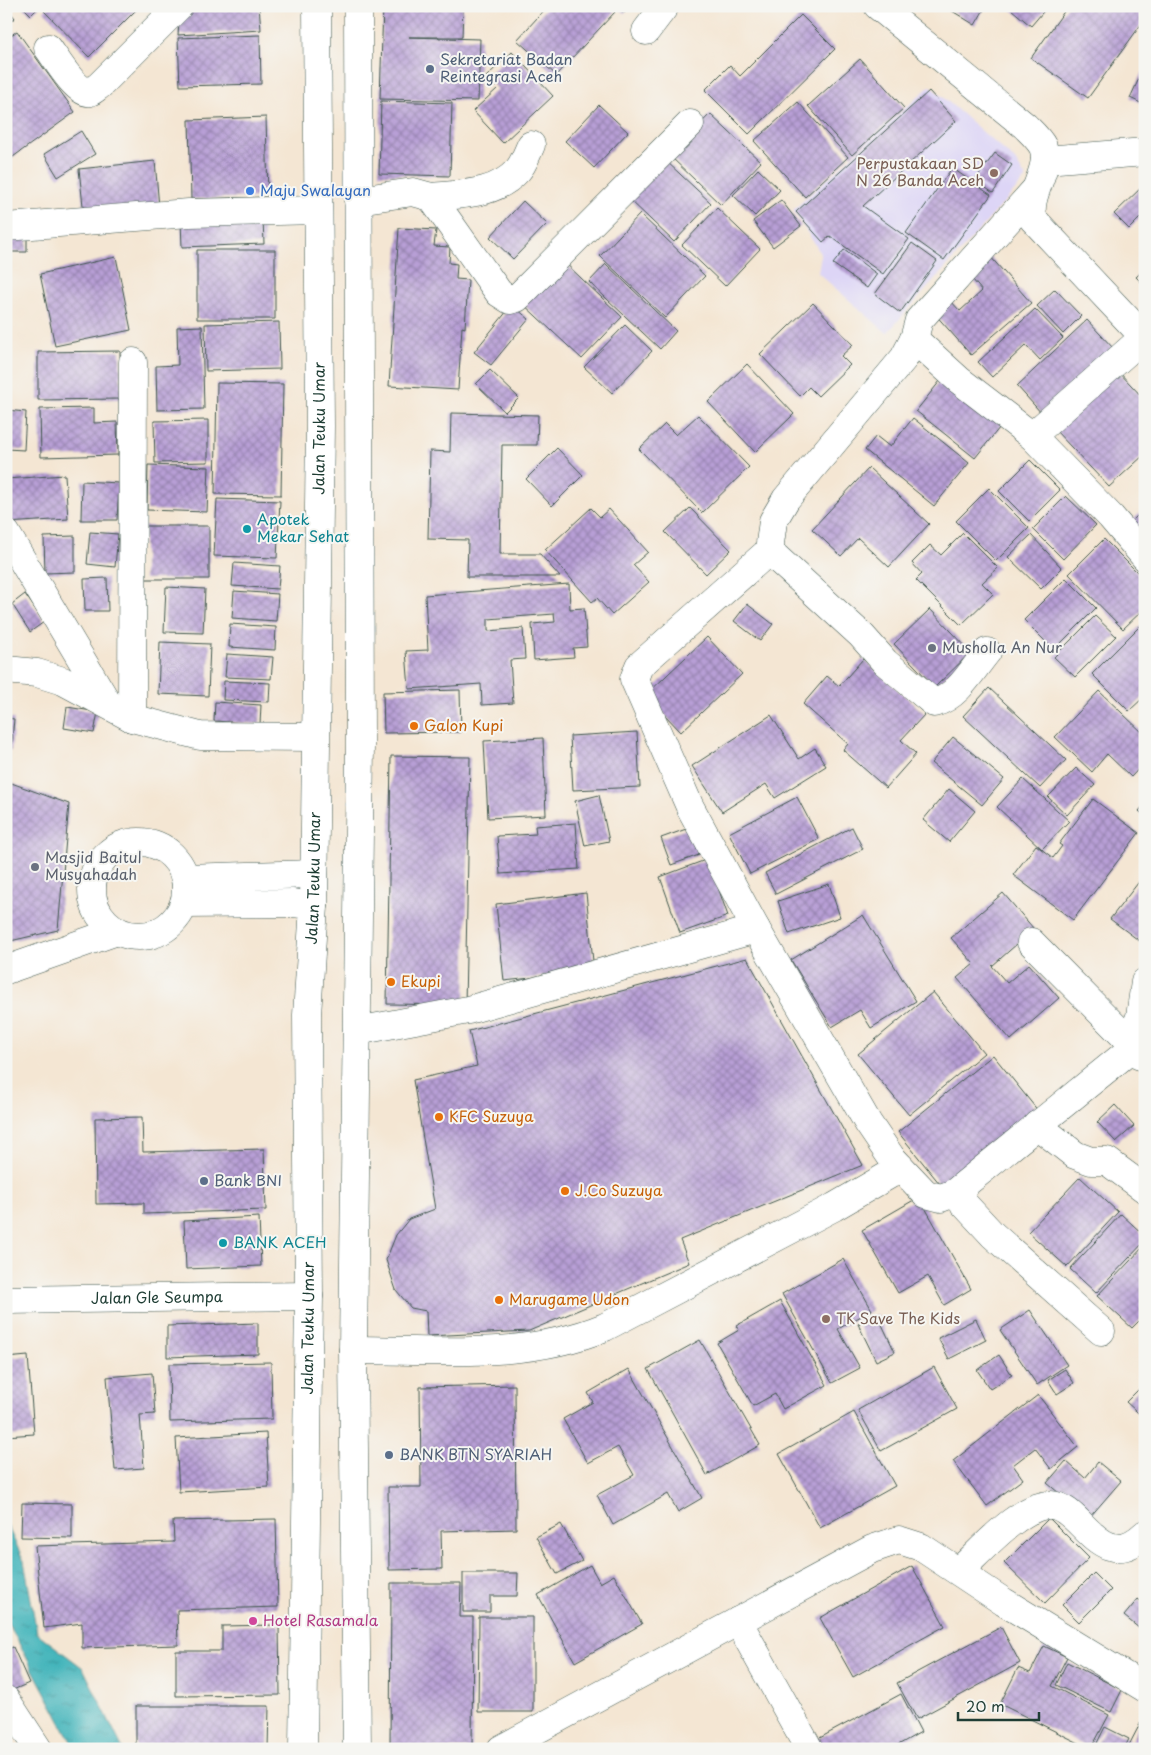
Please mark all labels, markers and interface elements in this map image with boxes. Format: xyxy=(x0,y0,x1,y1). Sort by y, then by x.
place label: Sekretariat Badan Reintegrasi Aceh xyxy=(440,47,573,87)
marker: Sekretariat Badan Reintegrasi Aceh xyxy=(424,63,436,75)
place label: Perpustakaan SD N 26 Banda Aceh xyxy=(856,151,984,191)
marker: Perpustakaan SD N 26 Banda Aceh xyxy=(988,167,1000,179)
place label: Maju Swalayan xyxy=(260,178,371,201)
marker: Maju Swalayan xyxy=(244,185,256,197)
street label: Jalan Teuku Umar xyxy=(306,362,330,495)
place label: Apotek Mekar Sehat xyxy=(257,507,349,547)
marker: Apotek Mekar Sehat xyxy=(241,523,253,535)
place label: Musholla An Nur xyxy=(942,635,1062,658)
marker: Musholla An Nur xyxy=(926,642,938,654)
place label: Galon Kupi xyxy=(424,713,504,736)
marker: Galon Kupi xyxy=(408,720,420,732)
street label: Jalan Teuku Umar xyxy=(299,812,325,945)
place label: Masjid Baitul Musyahadah xyxy=(45,845,141,885)
marker: Masjid Baitul Musyahadah xyxy=(29,861,41,873)
place label: Ekupi xyxy=(401,969,441,992)
marker: Ekupi xyxy=(385,976,397,988)
place label: KFC Suzuya xyxy=(449,1104,534,1127)
marker: KFC Suzuya xyxy=(433,1111,445,1123)
place label: Bank BNI xyxy=(214,1168,282,1191)
marker: Bank BNI xyxy=(198,1175,210,1187)
place label: J.Co Suzuya xyxy=(575,1178,663,1201)
marker: J.Co Suzuya xyxy=(559,1185,571,1197)
place label: BANK ACEH xyxy=(233,1230,327,1253)
marker: BANK ACEH xyxy=(217,1237,229,1249)
street label: Jalan Teuku Umar xyxy=(295,1261,319,1394)
street label: Jalan Gle Seumpa xyxy=(91,1284,224,1309)
place label: Marugame Udon xyxy=(509,1287,629,1310)
marker: Marugame Udon xyxy=(493,1294,505,1306)
place label: TK Save The Kids xyxy=(836,1306,960,1329)
marker: TK Save The Kids xyxy=(820,1313,832,1325)
place label: BANK BTN SYARIAH xyxy=(399,1442,552,1465)
marker: BANK BTN SYARIAH xyxy=(383,1449,395,1461)
place label: Hotel Rasamala xyxy=(263,1608,379,1631)
marker: Hotel Rasamala xyxy=(247,1615,259,1627)
scale bar xyxy=(958,1690,1040,1722)
text: 20 m xyxy=(966,1694,1005,1717)

